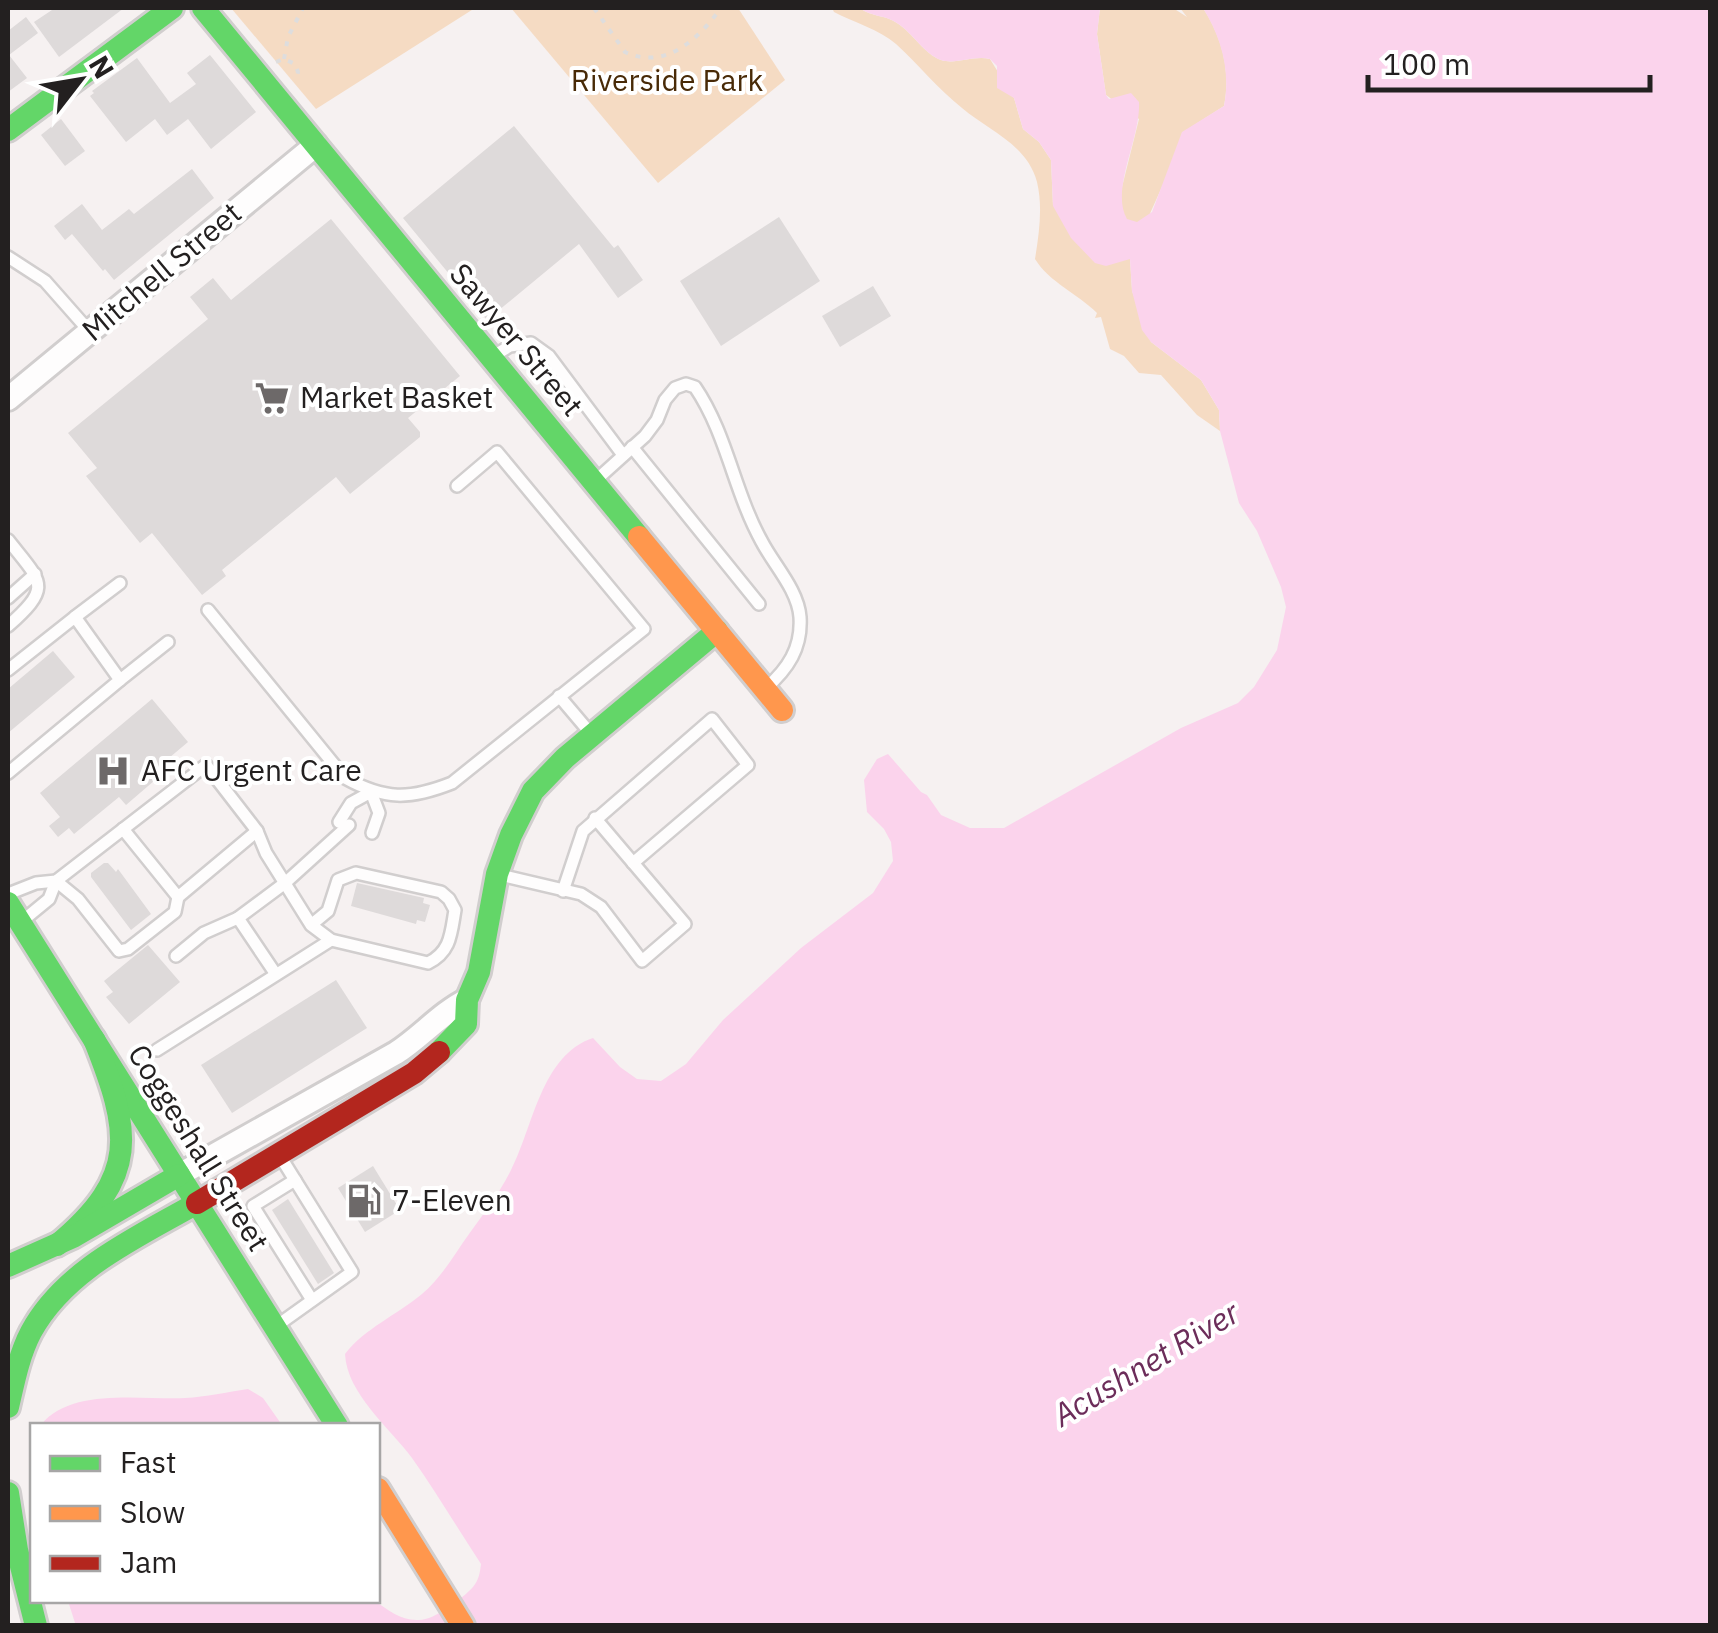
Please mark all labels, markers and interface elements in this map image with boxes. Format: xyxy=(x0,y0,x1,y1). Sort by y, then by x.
north arrow xyxy=(30,30,130,130)
scale bar xyxy=(1368,30,1650,92)
text: 100 m xyxy=(1383,44,1470,83)
text: N xyxy=(81,49,123,85)
park label: Riverside Park xyxy=(571,60,763,99)
street label: Mitchell Street xyxy=(73,193,249,349)
street label: Sawyer Street xyxy=(442,254,593,424)
place label: Market Basket xyxy=(300,377,493,416)
supermarket icon: Market Basket xyxy=(253,379,291,417)
place label: AFC Urgent Care xyxy=(141,750,362,789)
hospital icon: AFC Urgent Care xyxy=(94,752,132,790)
street label: Coggeshall Street xyxy=(120,1037,279,1258)
place label: 7-Eleven xyxy=(392,1180,512,1219)
fuel station icon: 7-Eleven xyxy=(345,1182,383,1220)
water label: Acushnet River xyxy=(1044,1290,1247,1436)
legend xyxy=(30,1423,380,1603)
text: Fast xyxy=(120,1442,177,1481)
text: Slow xyxy=(120,1492,185,1531)
text: Jam xyxy=(120,1542,178,1581)

